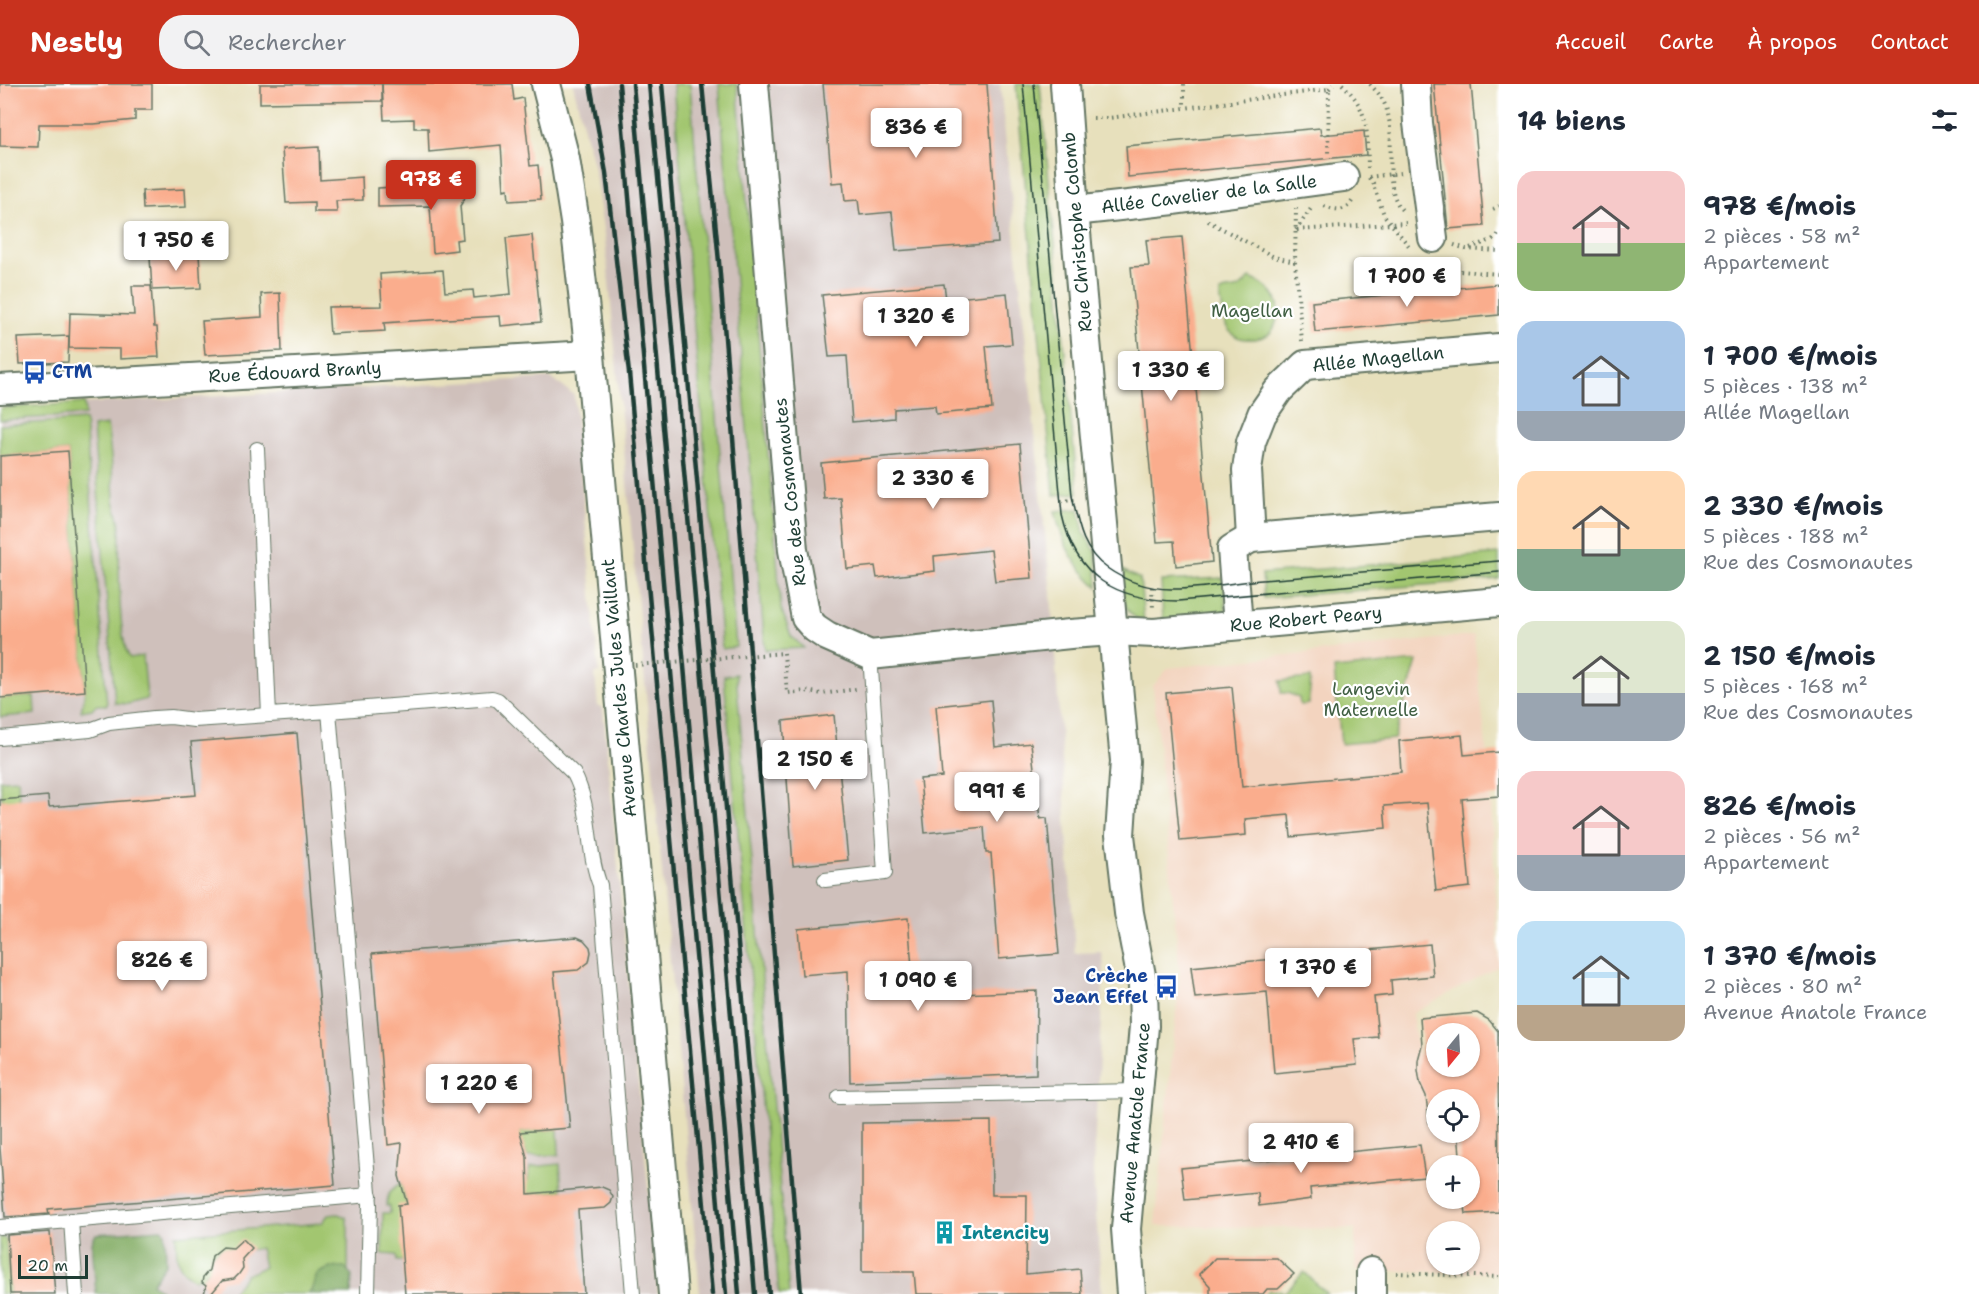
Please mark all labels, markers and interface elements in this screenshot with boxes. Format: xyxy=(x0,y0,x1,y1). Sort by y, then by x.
search box xyxy=(159,15,579,69)
text: Nestly xyxy=(30,23,123,61)
icon: search xyxy=(180,26,213,59)
text: Rechercher xyxy=(228,28,347,57)
text: Accueil xyxy=(1555,28,1626,56)
text: Carte xyxy=(1659,28,1714,56)
text: À propos xyxy=(1747,28,1837,56)
text: Contact xyxy=(1870,28,1949,56)
text: 14 biens xyxy=(1517,103,1626,138)
icon: filters xyxy=(1928,104,1961,137)
pin: 836 € xyxy=(874,108,958,159)
text: 836 € xyxy=(885,114,947,140)
street label: Rue Christophe Colomb xyxy=(1056,131,1098,333)
pin: 978 € xyxy=(389,160,473,211)
text: 978 € xyxy=(400,166,462,192)
street label: Allée Cavelier de la Salle xyxy=(1100,169,1318,219)
text: 978 €/mois xyxy=(1703,188,1856,223)
icon: home xyxy=(1565,195,1637,267)
pin: 1 750 € xyxy=(121,221,231,272)
text: 2 pièces · 58 m² xyxy=(1703,223,1860,249)
text: 1 750 € xyxy=(138,227,214,253)
text: Appartement xyxy=(1703,249,1829,275)
pin: 1 700 € xyxy=(1352,257,1462,308)
text: 1 700 € xyxy=(1368,263,1446,289)
pin: 1 320 € xyxy=(861,297,971,348)
park label: Magellan xyxy=(1211,299,1293,323)
text: 1 320 € xyxy=(877,303,955,329)
text: 1 700 €/mois xyxy=(1703,338,1878,373)
street label: Allée Magellan xyxy=(1311,340,1445,378)
icon: home xyxy=(1565,345,1637,417)
pin: 1 330 € xyxy=(1116,351,1226,402)
street label: Rue Édouard Branly xyxy=(208,355,382,389)
text: 1 330 € xyxy=(1132,357,1210,383)
bus stop icon: CTM xyxy=(21,359,47,385)
place label: CTM xyxy=(52,360,93,384)
text: 5 pièces · 138 m² xyxy=(1703,373,1868,399)
street label: Rue des Cosmonautes xyxy=(768,397,812,587)
text: Allée Magellan xyxy=(1703,399,1850,425)
pin: 2 330 € xyxy=(878,459,988,510)
text: 2 330 € xyxy=(891,465,975,491)
text: 2 330 €/mois xyxy=(1703,488,1883,523)
icon: home xyxy=(1565,495,1637,567)
text: 5 pièces · 188 m² xyxy=(1703,523,1868,549)
text: Rue des Cosmonautes xyxy=(1703,549,1913,575)
street label: Avenue Charles Jules Vaillant xyxy=(596,558,642,818)
street label: Rue Robert Peary xyxy=(1229,600,1383,638)
text: 2 150 €/mois xyxy=(1703,638,1876,673)
icon: home xyxy=(1565,645,1637,717)
text: 5 pièces · 168 m² xyxy=(1703,673,1868,699)
park label: Langevin Maternelle xyxy=(1323,677,1419,722)
text: Rue des Cosmonautes xyxy=(1703,699,1913,725)
pin: 2 150 € xyxy=(760,740,870,791)
text: 2 150 € xyxy=(776,746,854,772)
pin: 991 € xyxy=(955,772,1039,823)
text: 991 € xyxy=(968,778,1026,804)
text: 826 €/mois xyxy=(1703,788,1856,823)
icon: home xyxy=(1565,795,1637,867)
text: 2 pièces · 56 m² xyxy=(1703,823,1861,849)
text: Appartement xyxy=(1703,849,1829,875)
text: 1 370 €/mois xyxy=(1703,938,1877,973)
pin: 826 € xyxy=(120,941,204,992)
icon: home xyxy=(1565,945,1637,1017)
text: 826 € xyxy=(131,947,193,973)
pin: 1 370 € xyxy=(1263,948,1373,999)
text: 1 370 € xyxy=(1279,954,1357,980)
pin: 1 090 € xyxy=(863,961,973,1012)
place label: Crèche Jean Effel xyxy=(1053,964,1148,1009)
text: 1 090 € xyxy=(879,967,957,993)
bus stop icon: Crèche Jean Effel xyxy=(1153,973,1179,999)
text: 2 pièces · 80 m² xyxy=(1703,973,1862,999)
text: Avenue Anatole France xyxy=(1703,999,1927,1025)
street label: Avenue Anatole France xyxy=(1114,1021,1156,1225)
north arrow xyxy=(1426,1023,1480,1077)
map controls xyxy=(1426,1023,1480,1275)
pin: 1 220 € xyxy=(424,1064,534,1115)
text: 1 220 € xyxy=(440,1070,518,1096)
button: locate xyxy=(1426,1089,1480,1143)
pin: 2 410 € xyxy=(1246,1123,1356,1174)
text: 2 410 € xyxy=(1263,1129,1339,1155)
button: + xyxy=(1426,1155,1480,1209)
building icon: Intencity xyxy=(931,1220,957,1246)
place label: Intencity xyxy=(962,1221,1049,1245)
button: − xyxy=(1426,1221,1480,1275)
scale bar xyxy=(18,1252,88,1280)
text: 20 m xyxy=(27,1255,68,1276)

